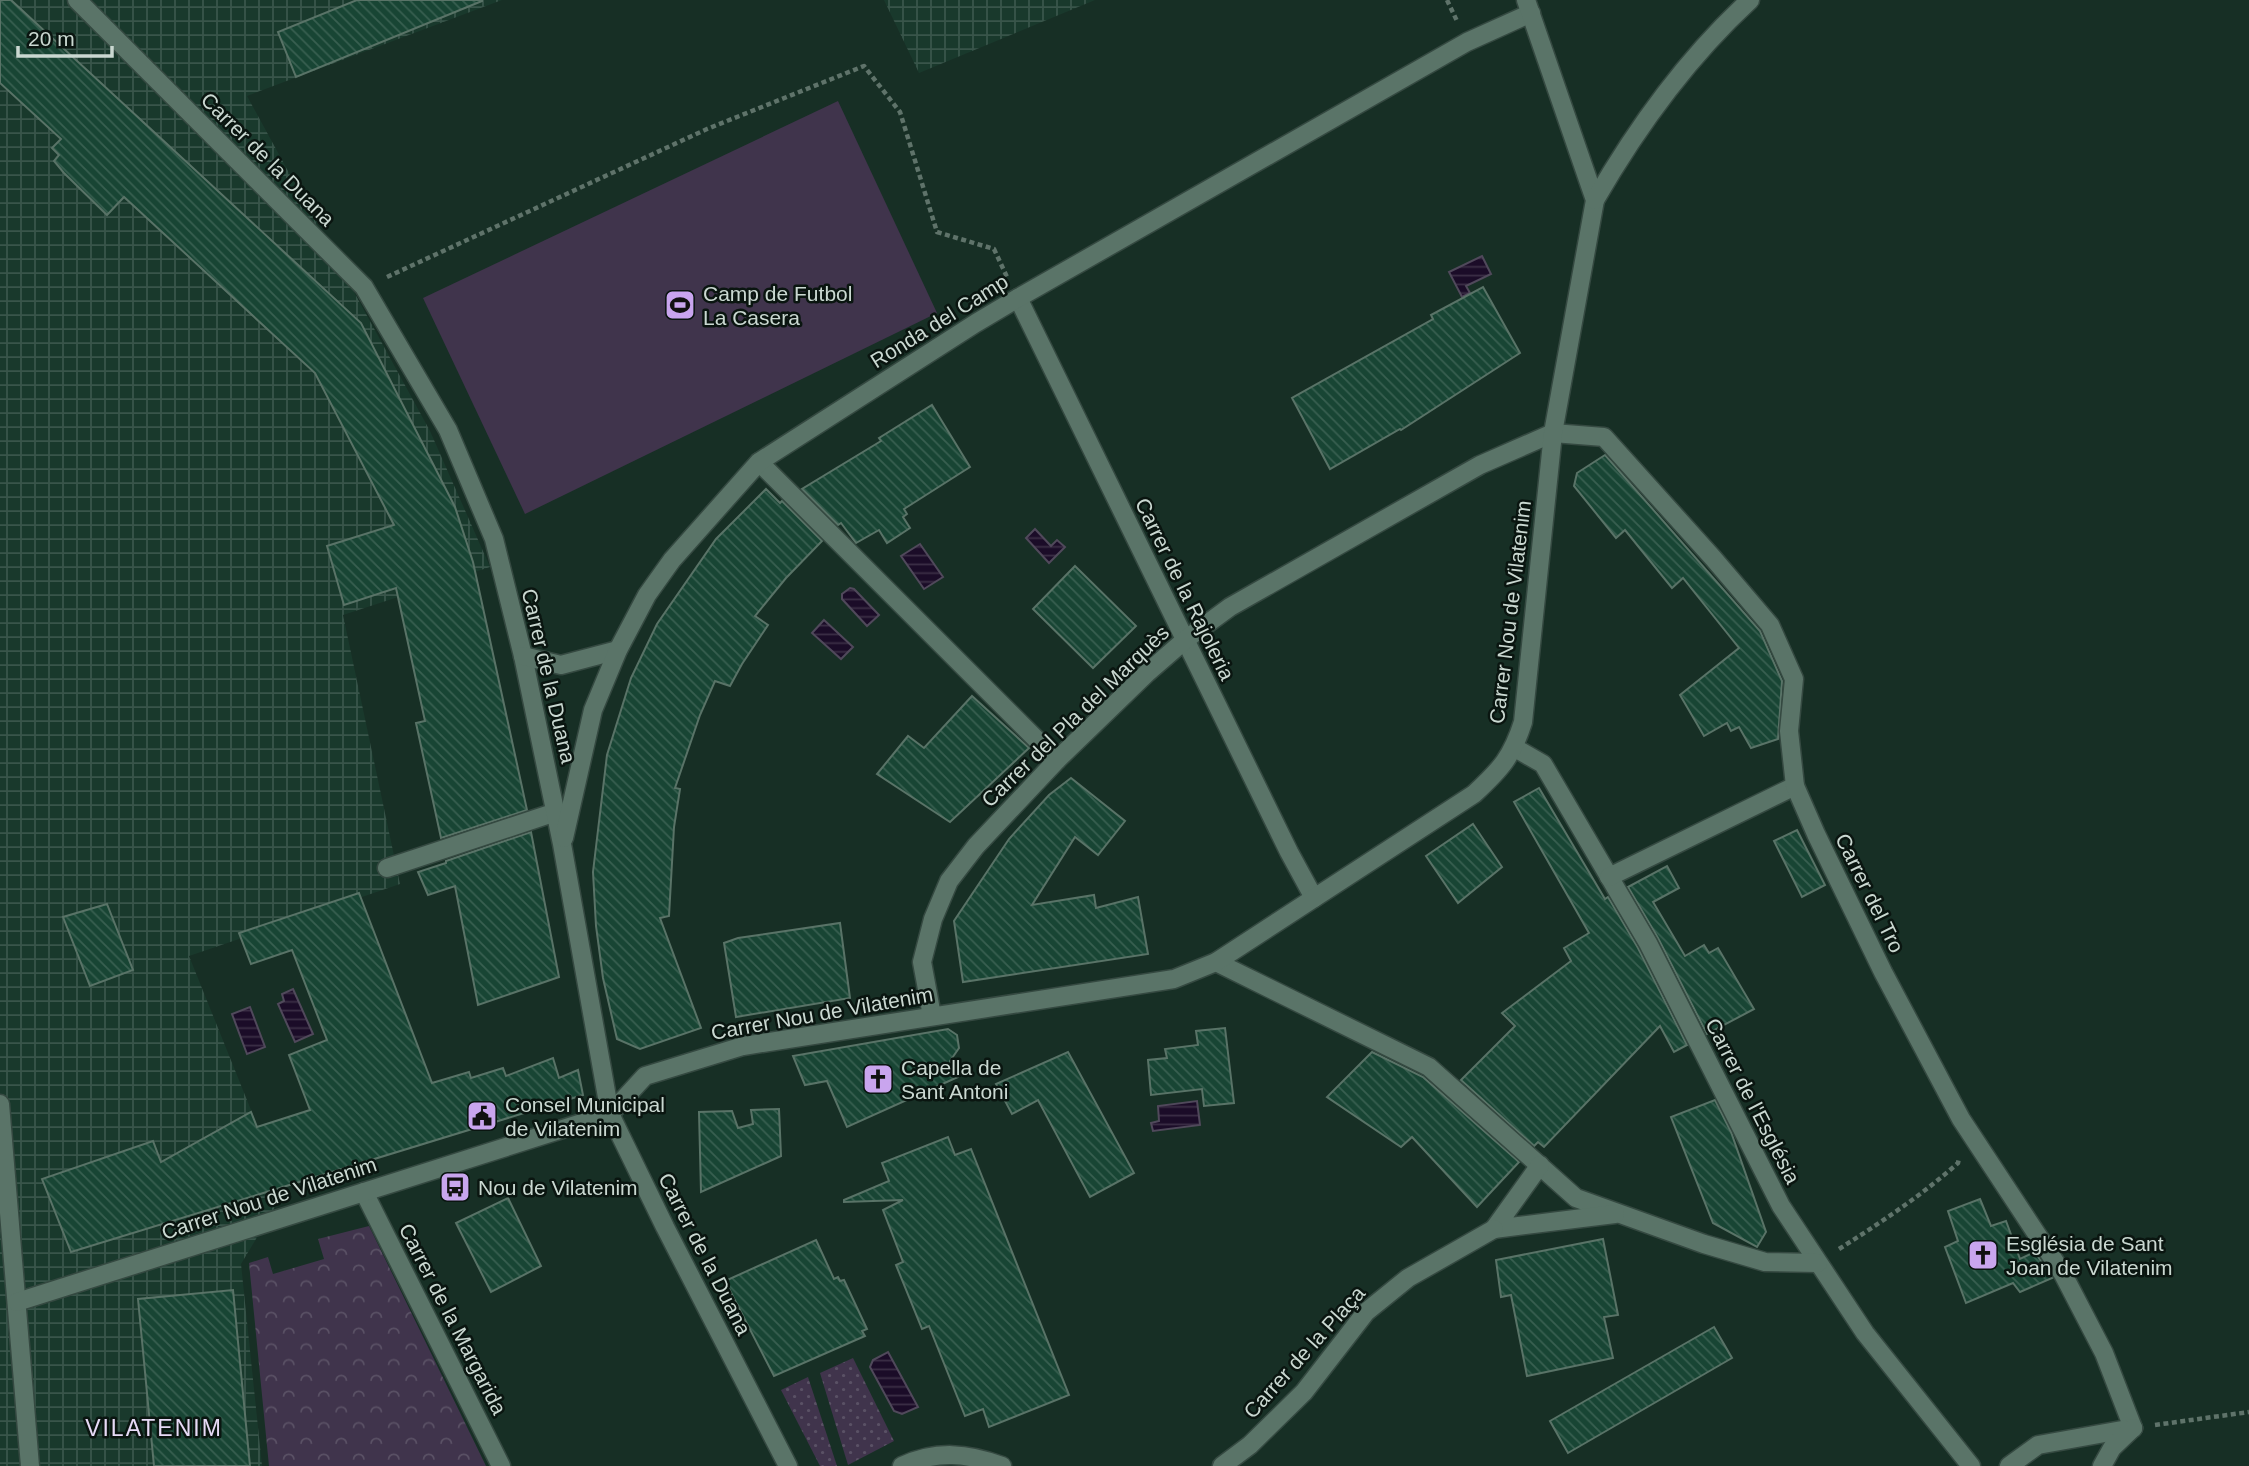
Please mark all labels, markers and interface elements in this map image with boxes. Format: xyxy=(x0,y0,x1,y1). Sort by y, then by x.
scale bar xyxy=(18,14,112,58)
text: 20 m xyxy=(28,27,75,50)
street label: Carrer de la Duana xyxy=(197,88,339,230)
street label: Ronda del Camp xyxy=(866,269,1012,373)
place label: Camp de Futbol La Casera xyxy=(703,282,852,329)
sports icon: Camp de Futbol La Casera xyxy=(663,288,697,322)
street label: Carrer de la Rajoleria xyxy=(1131,494,1239,684)
street label: Carrer Nou de Vilatenim xyxy=(1485,499,1535,725)
street label: Carrer de la Duana xyxy=(518,586,580,766)
street label: Carrer del Pla del Marquès xyxy=(977,621,1173,811)
street label: Carrer del Tro xyxy=(1831,830,1909,956)
street label: Carrer Nou de Vilatenim xyxy=(709,982,935,1044)
street label: Carrer de l'Església xyxy=(1701,1014,1805,1188)
place label: Capella de Sant Antoni xyxy=(901,1056,1008,1103)
church icon: Capella de Sant Antoni xyxy=(861,1062,895,1096)
place label: Consel Municipal de Vilatenim xyxy=(505,1093,665,1140)
public building icon: Consel Municipal de Vilatenim xyxy=(465,1099,499,1133)
street label: Carrer Nou de Vilatenim xyxy=(159,1152,379,1244)
street label: Carrer de la Duana xyxy=(654,1169,756,1339)
bus stop icon: Nou de Vilatenim xyxy=(438,1170,472,1204)
place label: Nou de Vilatenim xyxy=(478,1176,638,1199)
street label: Carrer de la Margarida xyxy=(395,1220,511,1419)
place label: Església de Sant Joan de Vilatenim xyxy=(2006,1232,2173,1279)
church icon: Església de Sant Joan de Vilatenim xyxy=(1966,1238,2000,1272)
street label: Carrer de la Plaça xyxy=(1239,1281,1369,1423)
district label: VILATENIM xyxy=(85,1415,223,1441)

